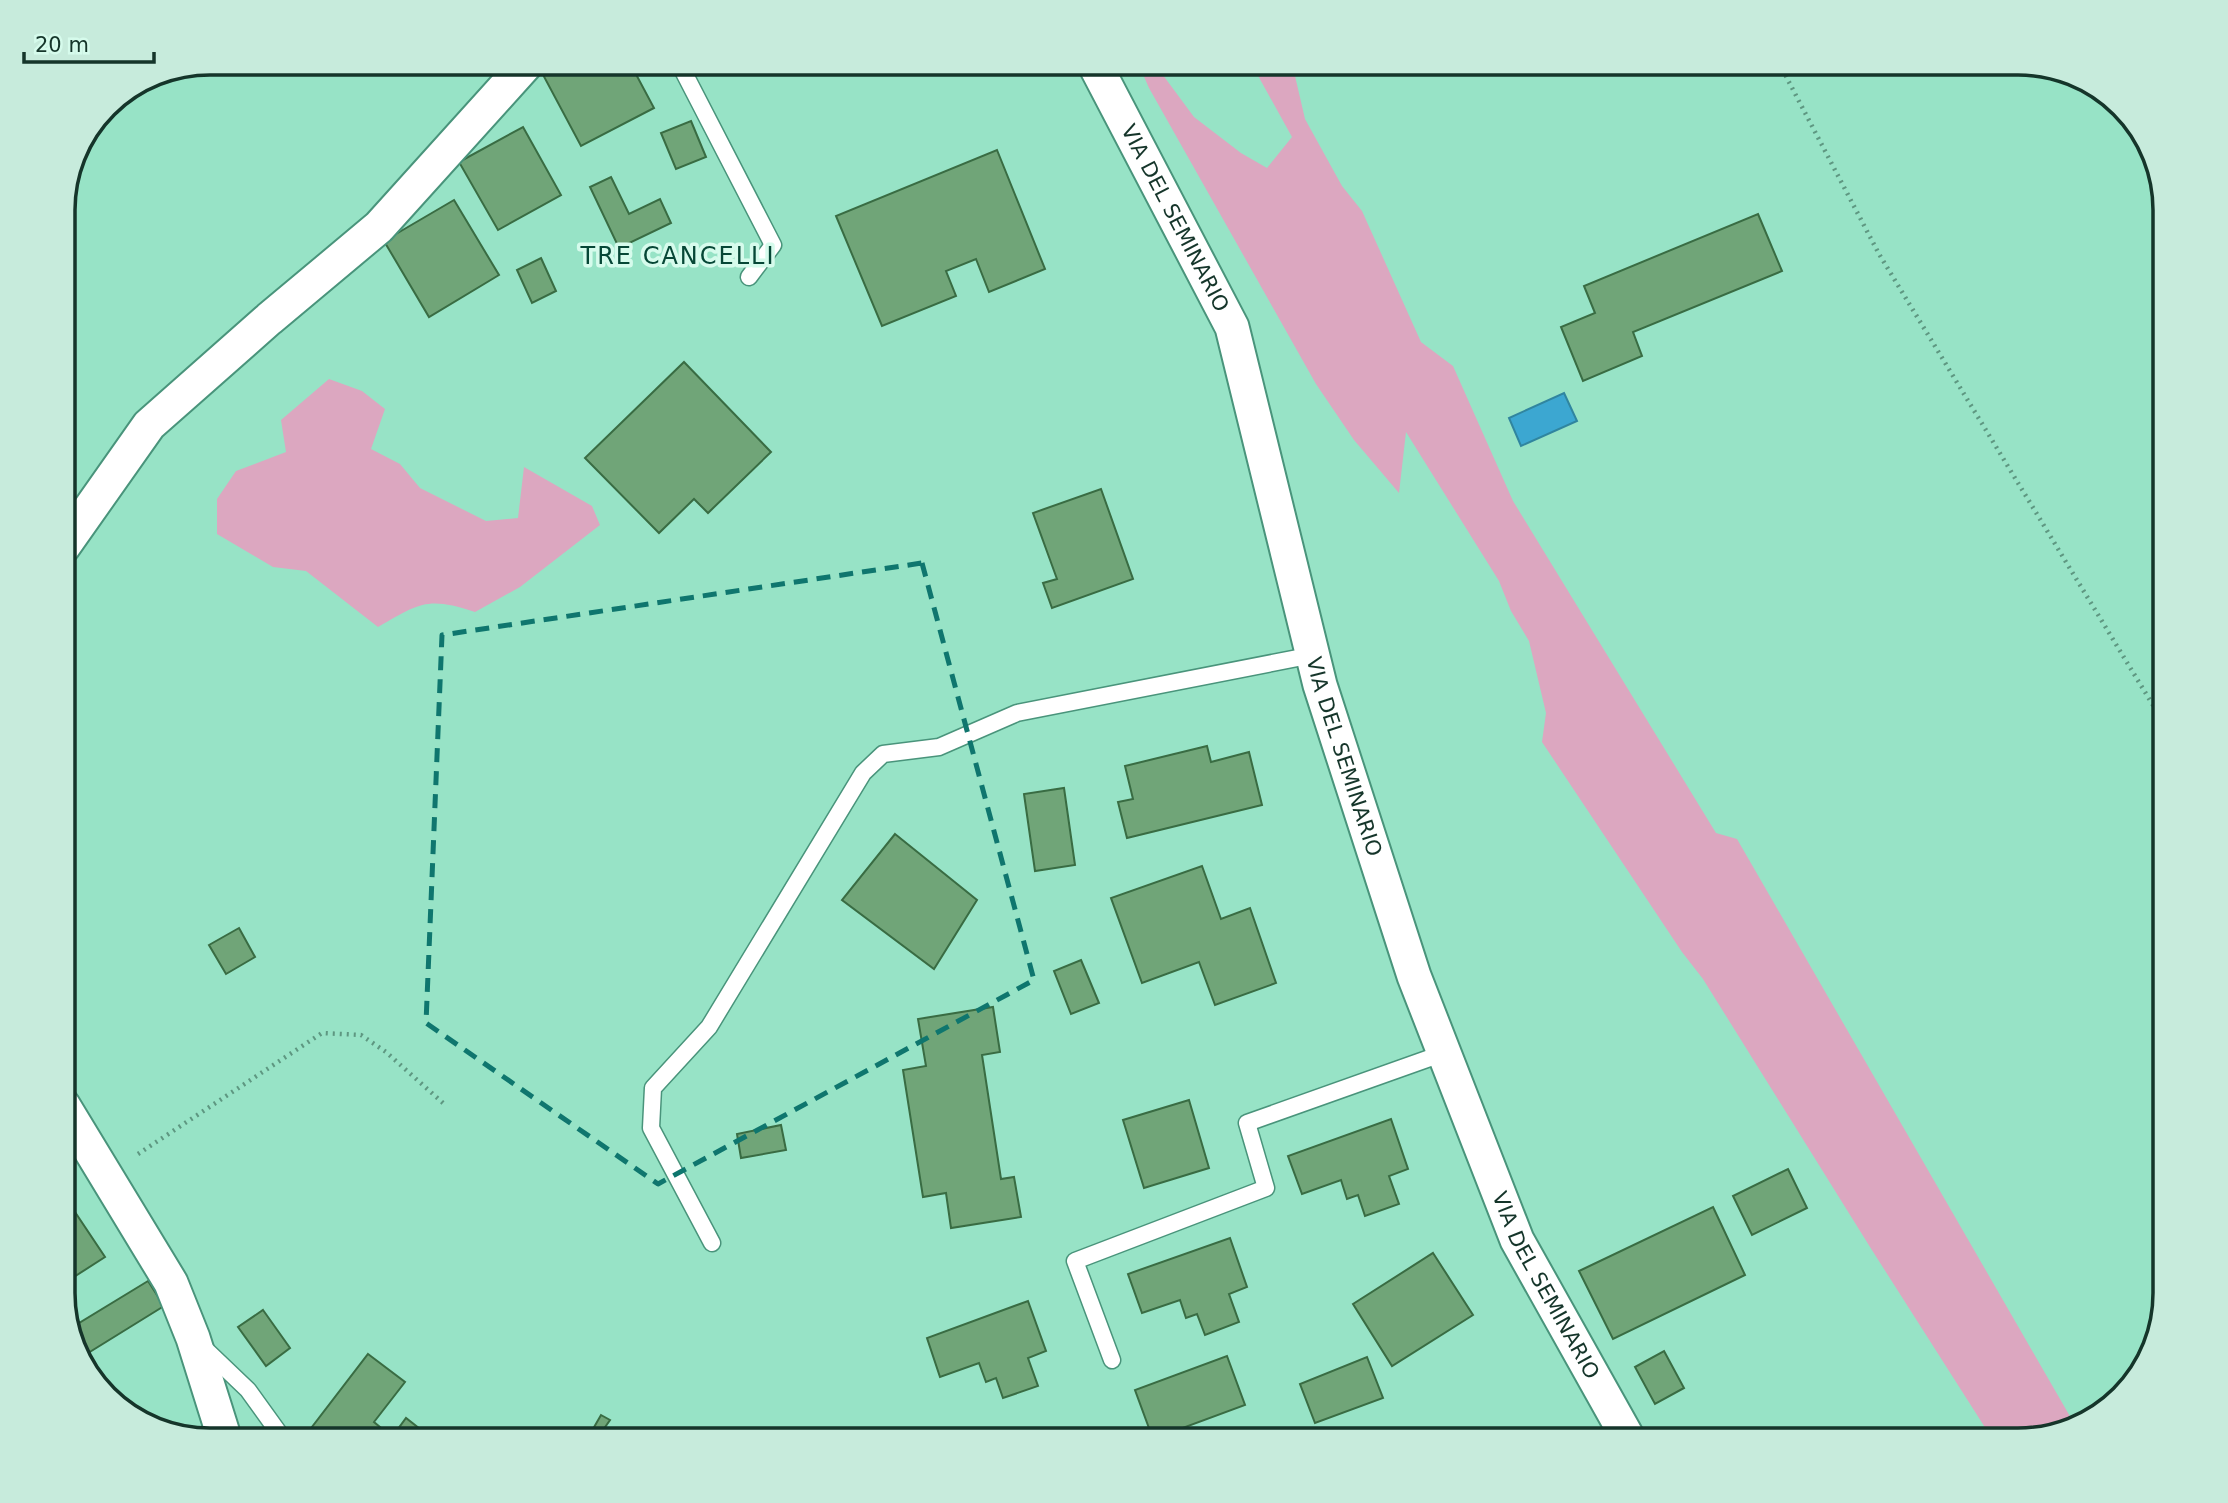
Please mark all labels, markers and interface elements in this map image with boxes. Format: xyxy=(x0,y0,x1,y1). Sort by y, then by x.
scale bar xyxy=(24,21,154,65)
text: 20 m xyxy=(35,33,89,57)
street label: VIA DEL SEMINARIO xyxy=(1116,120,1234,316)
district label: TRE CANCELLI xyxy=(580,242,776,270)
street label: VIA DEL SEMINARIO xyxy=(1302,654,1387,859)
street label: VIA DEL SEMINARIO xyxy=(1487,1188,1604,1383)

